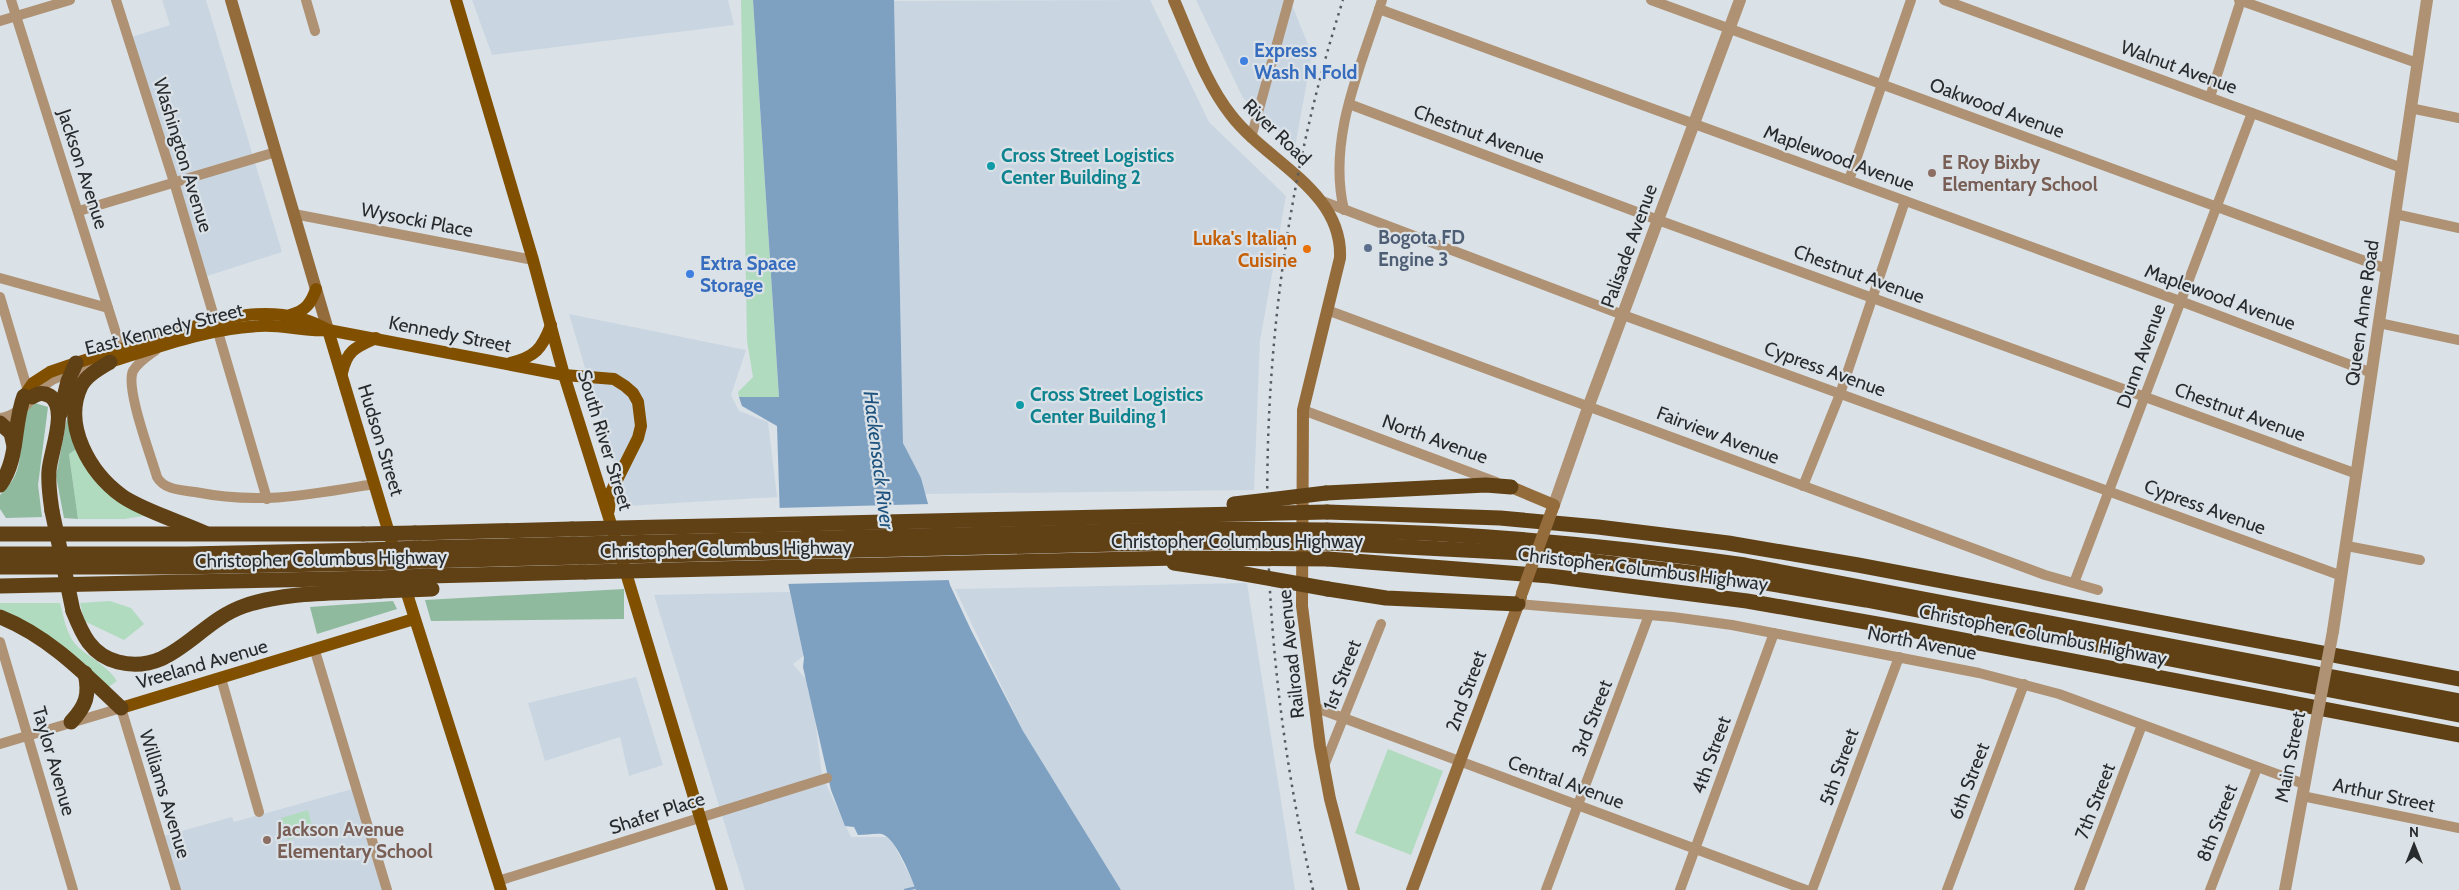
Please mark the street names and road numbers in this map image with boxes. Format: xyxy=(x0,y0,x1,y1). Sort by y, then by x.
street label: Walnut Avenue xyxy=(2118,35,2241,99)
street label: Oakwood Avenue xyxy=(1926,73,2068,143)
street label: Washington Avenue xyxy=(149,75,218,235)
street label: River Road xyxy=(1238,94,1316,170)
street label: Chestnut Avenue xyxy=(1410,100,1548,168)
street label: Jackson Avenue xyxy=(53,105,113,232)
street label: Maplewood Avenue xyxy=(1760,120,1918,196)
street label: Palisade Avenue xyxy=(1596,181,1662,311)
street label: Wysocki Place xyxy=(359,198,475,242)
street label: Queen Anne Road xyxy=(2340,239,2384,387)
street label: Chestnut Avenue xyxy=(1790,240,1928,308)
street label: Maplewood Avenue xyxy=(2141,259,2299,335)
street label: East Kennedy Street xyxy=(83,298,246,360)
street label: Dunn Avenue xyxy=(2111,300,2171,411)
street label: Kennedy Street xyxy=(387,311,514,357)
street label: Cypress Avenue xyxy=(1761,336,1889,402)
street label: South River Street xyxy=(573,367,637,514)
street label: Chestnut Avenue xyxy=(2171,378,2309,446)
street label: Hudson Street xyxy=(353,381,409,499)
street label: Fairview Avenue xyxy=(1653,401,1783,469)
street label: North Avenue xyxy=(1379,409,1491,469)
street label: Cypress Avenue xyxy=(2141,474,2269,540)
street label: Christopher Columbus Highway xyxy=(1111,530,1363,553)
street label: Christopher Columbus Highway xyxy=(600,535,853,563)
street label: Christopher Columbus Highway xyxy=(1516,542,1770,596)
street label: Christopher Columbus Highway xyxy=(195,545,448,573)
street label: Railroad Avenue xyxy=(1273,588,1309,720)
street label: Christopher Columbus Highway xyxy=(1917,600,2169,670)
street label: North Avenue xyxy=(1865,621,1979,665)
street label: Vreeland Avenue xyxy=(134,634,271,694)
street label: 1st Street xyxy=(1318,636,1366,713)
street label: 2nd Street xyxy=(1441,647,1491,735)
street label: 3rd Street xyxy=(1567,676,1617,759)
street label: Taylor Avenue xyxy=(27,704,81,819)
street label: Main Street xyxy=(2270,709,2310,804)
street label: 4th Street xyxy=(1686,713,1736,797)
street label: 5th Street xyxy=(1814,725,1864,809)
street label: Williams Avenue xyxy=(135,727,196,861)
street label: 6th Street xyxy=(1944,739,1994,823)
street label: Central Avenue xyxy=(1505,750,1628,814)
street label: 7th Street xyxy=(2070,759,2120,842)
street label: Arthur Street xyxy=(2331,773,2438,817)
street label: 8th Street xyxy=(2192,780,2243,865)
street label: Shafer Place xyxy=(606,787,708,839)

